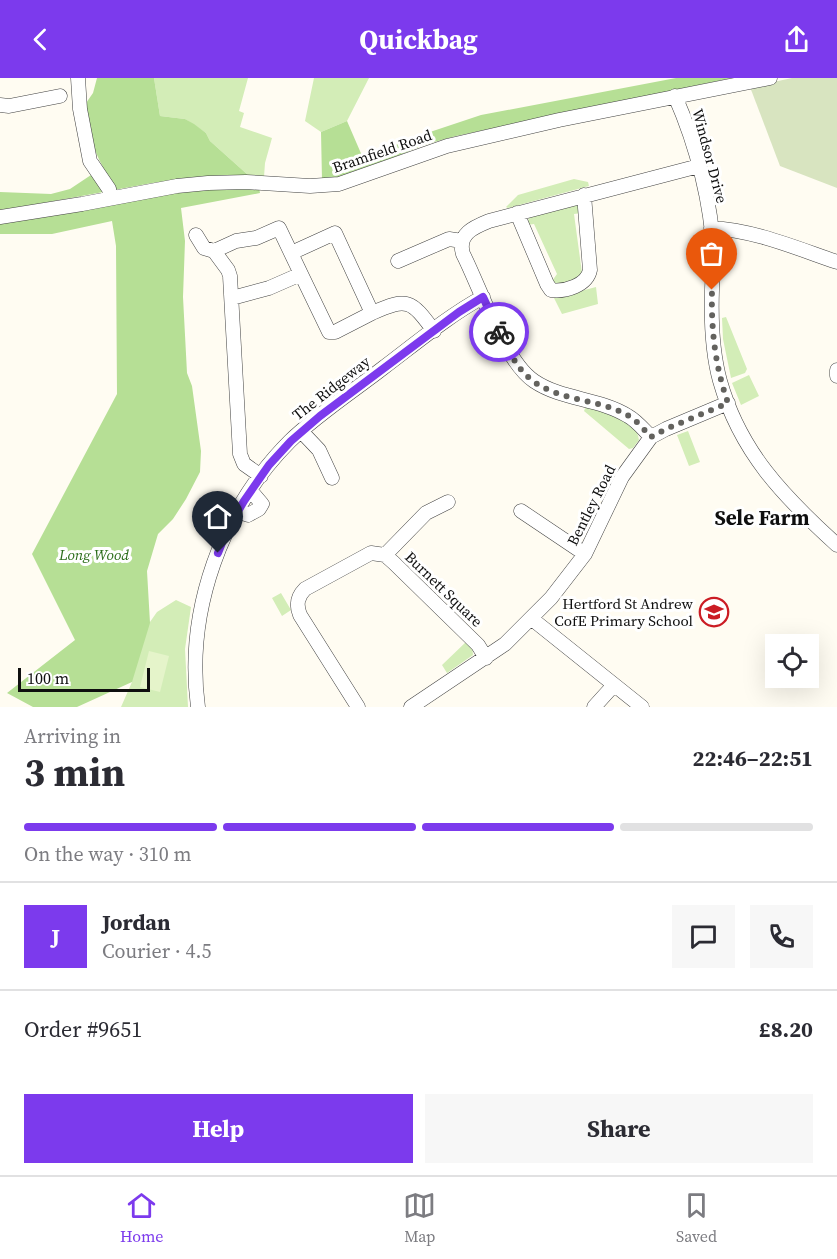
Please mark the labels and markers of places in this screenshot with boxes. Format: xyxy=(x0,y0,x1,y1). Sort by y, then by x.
pin xyxy=(686,228,737,290)
pin xyxy=(192,491,243,553)
place label: Hertford St Andrew CofE Primary School xyxy=(554,593,694,631)
school or university icon: Hertford St Andrew CofE Primary School xyxy=(698,596,730,628)

